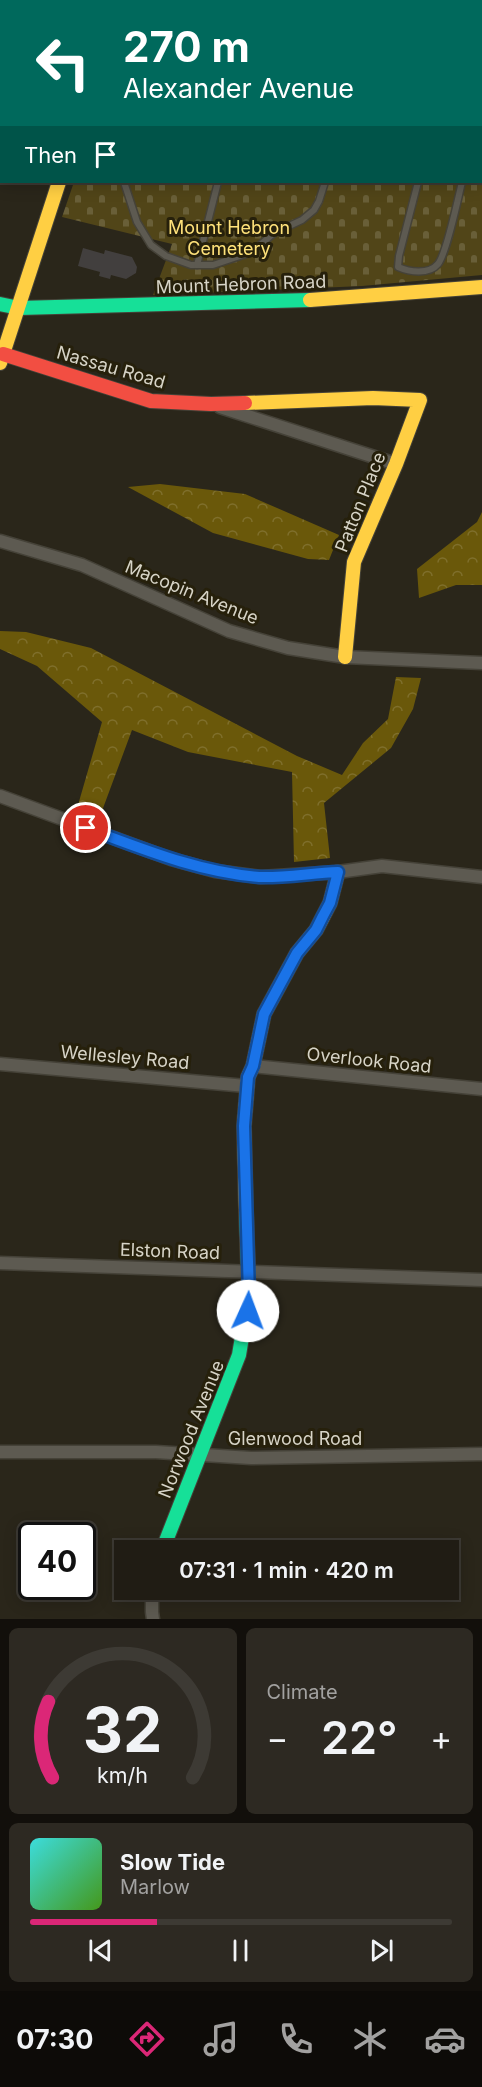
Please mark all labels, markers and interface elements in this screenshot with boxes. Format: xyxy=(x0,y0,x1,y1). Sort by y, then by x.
text: 270 m xyxy=(123,21,250,72)
icon: left xyxy=(24,24,102,102)
text: Alexander Avenue xyxy=(123,72,354,105)
icon: arrive xyxy=(89,138,122,171)
text: Then xyxy=(24,142,77,168)
park label: Mount Hebron Cemetery xyxy=(168,217,290,259)
street label: Mount Hebron Road xyxy=(155,271,327,297)
street label: Nassau Road xyxy=(54,341,168,393)
street label: Patton Place xyxy=(330,449,390,555)
street label: Macopin Avenue xyxy=(122,556,262,628)
pin xyxy=(60,802,111,853)
icon: arrive xyxy=(69,811,102,844)
street label: Wellesley Road xyxy=(60,1041,190,1073)
street label: Overlook Road xyxy=(306,1043,432,1077)
street label: Elston Road xyxy=(120,1239,220,1263)
position arrow xyxy=(216,1279,280,1343)
street label: Norwood Avenue xyxy=(154,1357,228,1501)
street label: Glenwood Road xyxy=(228,1428,362,1449)
speed limit sign: 40 xyxy=(18,1522,96,1600)
text: 07:31 · 1 min · 420 m xyxy=(179,1557,394,1583)
text: Climate xyxy=(267,1680,338,1704)
text: 32 xyxy=(83,1692,163,1767)
text: 22° xyxy=(321,1710,398,1765)
text: − xyxy=(267,1718,288,1758)
text: + xyxy=(430,1718,452,1758)
text: km/h xyxy=(97,1762,148,1788)
text: Slow Tide xyxy=(120,1849,225,1875)
text: Marlow xyxy=(120,1875,190,1899)
icon: previous xyxy=(84,1934,117,1967)
icon: pause xyxy=(224,1934,257,1967)
icon: next xyxy=(365,1934,398,1967)
icon: directions xyxy=(126,2018,168,2060)
icon: music xyxy=(200,2018,242,2060)
icon: phone xyxy=(275,2018,317,2060)
icon: climate xyxy=(349,2018,391,2060)
icon: car xyxy=(424,2018,466,2060)
text: 07:30 xyxy=(16,2023,93,2056)

